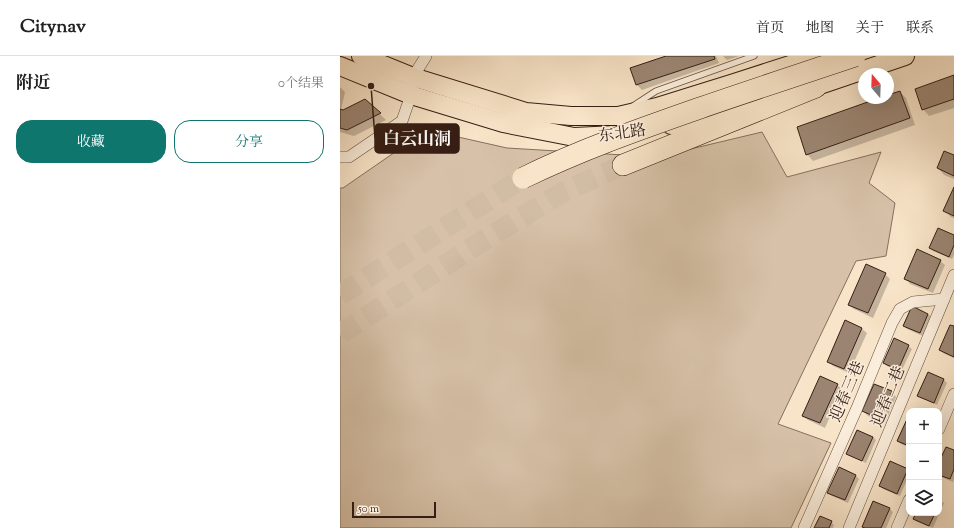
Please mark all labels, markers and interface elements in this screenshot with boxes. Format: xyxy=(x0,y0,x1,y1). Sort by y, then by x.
text: Citynav xyxy=(20,14,86,41)
text: 首页 xyxy=(756,19,784,39)
text: 地图 xyxy=(806,19,834,39)
text: 关于 xyxy=(856,19,884,39)
text: 联系 xyxy=(906,19,934,39)
north arrow xyxy=(858,68,894,104)
text: 附近 xyxy=(16,72,50,96)
text: 0个结果 xyxy=(278,75,324,93)
button: 收藏 xyxy=(16,120,166,163)
button: 分享 xyxy=(174,120,324,163)
street label: 东北路 xyxy=(597,120,648,149)
callout: 白云山洞 xyxy=(375,124,459,153)
text: 白云山洞 xyxy=(383,128,451,152)
street label: 迎春三巷 xyxy=(825,358,871,426)
street label: 迎春二巷 xyxy=(867,363,912,431)
map controls xyxy=(906,408,942,516)
button: + xyxy=(906,408,942,444)
button: − xyxy=(906,444,942,480)
button: layers xyxy=(906,480,942,516)
scale bar xyxy=(352,500,436,519)
text: 50 m xyxy=(358,501,379,517)

